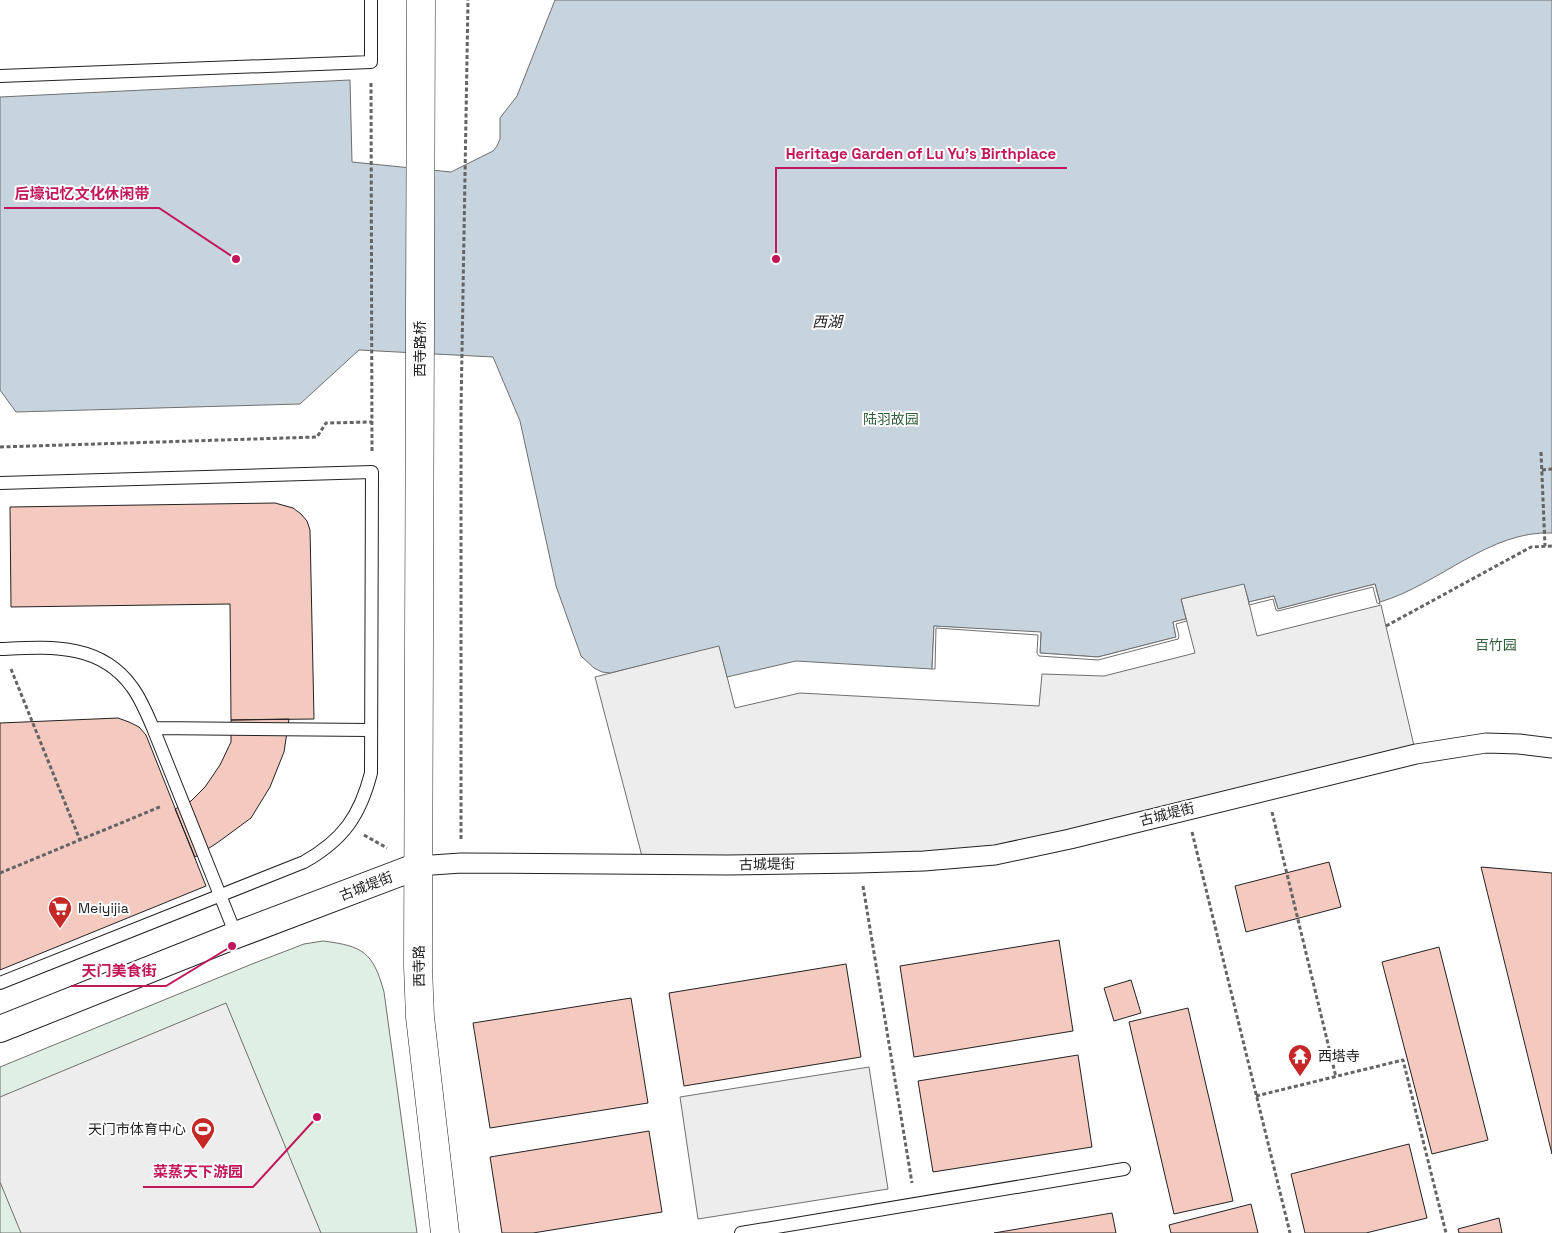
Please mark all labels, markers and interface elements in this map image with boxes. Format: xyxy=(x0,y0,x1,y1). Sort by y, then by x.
callout: Heritage Garden of Lu Yu’s Birthplace xyxy=(776,138,1067,168)
text: Heritage Garden of Lu Yu’s Birthplace xyxy=(786,144,1057,163)
callout: 后壕记忆文化休闲带 xyxy=(4,178,159,208)
text: 后壕记忆文化休闲带 xyxy=(14,184,150,203)
water label: 西湖 xyxy=(812,312,844,331)
street label: 西寺路桥 xyxy=(411,321,429,377)
park label: 陆羽故园 xyxy=(863,410,919,428)
park label: 百竹园 xyxy=(1475,636,1517,654)
street label: 古城堤街 xyxy=(1138,798,1196,830)
street label: 古城堤街 xyxy=(739,855,795,873)
street label: 古城堤街 xyxy=(337,868,395,904)
supermarket icon: Meiyijia xyxy=(47,895,73,929)
place label: Meiyijia xyxy=(78,899,129,917)
street label: 西寺路 xyxy=(410,945,428,987)
callout: 天门美食街 xyxy=(71,956,166,986)
text: 天门美食街 xyxy=(81,961,157,980)
temple icon: 西塔寺 xyxy=(1287,1043,1313,1077)
place label: 西塔寺 xyxy=(1318,1047,1360,1065)
sports icon: 天门市体育中心 xyxy=(190,1116,216,1150)
place label: 天门市体育中心 xyxy=(88,1120,186,1138)
callout: 菜蒸天下游园 xyxy=(143,1157,253,1187)
text: 菜蒸天下游园 xyxy=(153,1162,243,1181)

